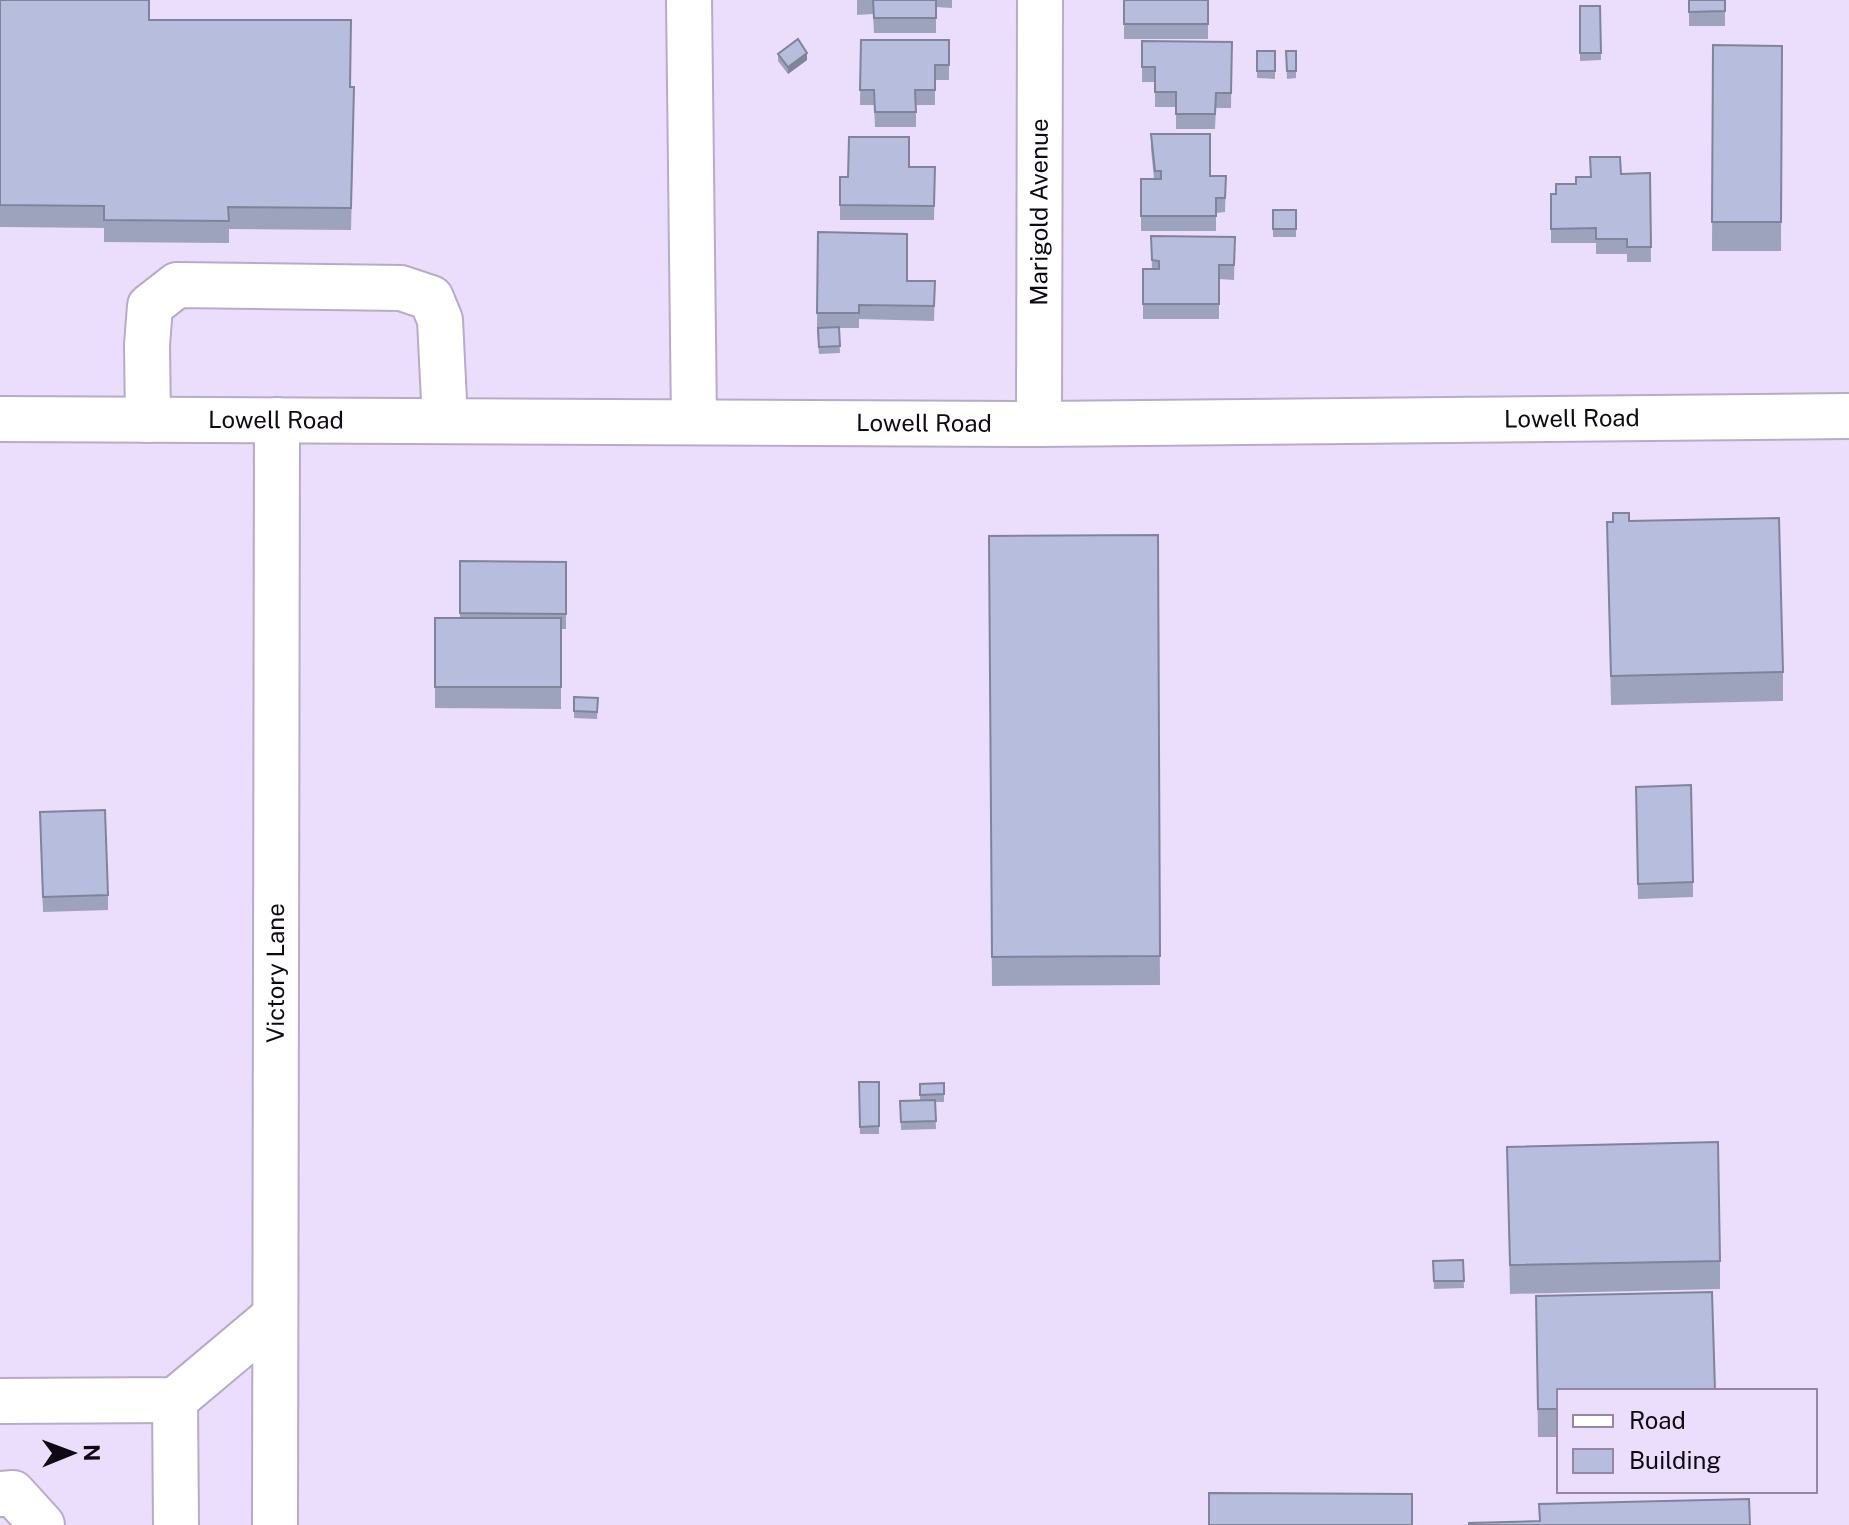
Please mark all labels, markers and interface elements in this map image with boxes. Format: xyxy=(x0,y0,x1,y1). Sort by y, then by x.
street label: Marigold Avenue xyxy=(1024,118,1053,306)
street label: Lowell Road xyxy=(1504,403,1640,432)
street label: Lowell Road xyxy=(208,405,344,434)
street label: Lowell Road xyxy=(856,408,992,437)
street label: Victory Lane xyxy=(261,903,289,1043)
legend xyxy=(1557,1389,1817,1493)
text: Road xyxy=(1629,1406,1686,1434)
north arrow xyxy=(32,1413,112,1493)
text: N xyxy=(79,1444,105,1461)
text: Building xyxy=(1629,1446,1721,1474)

